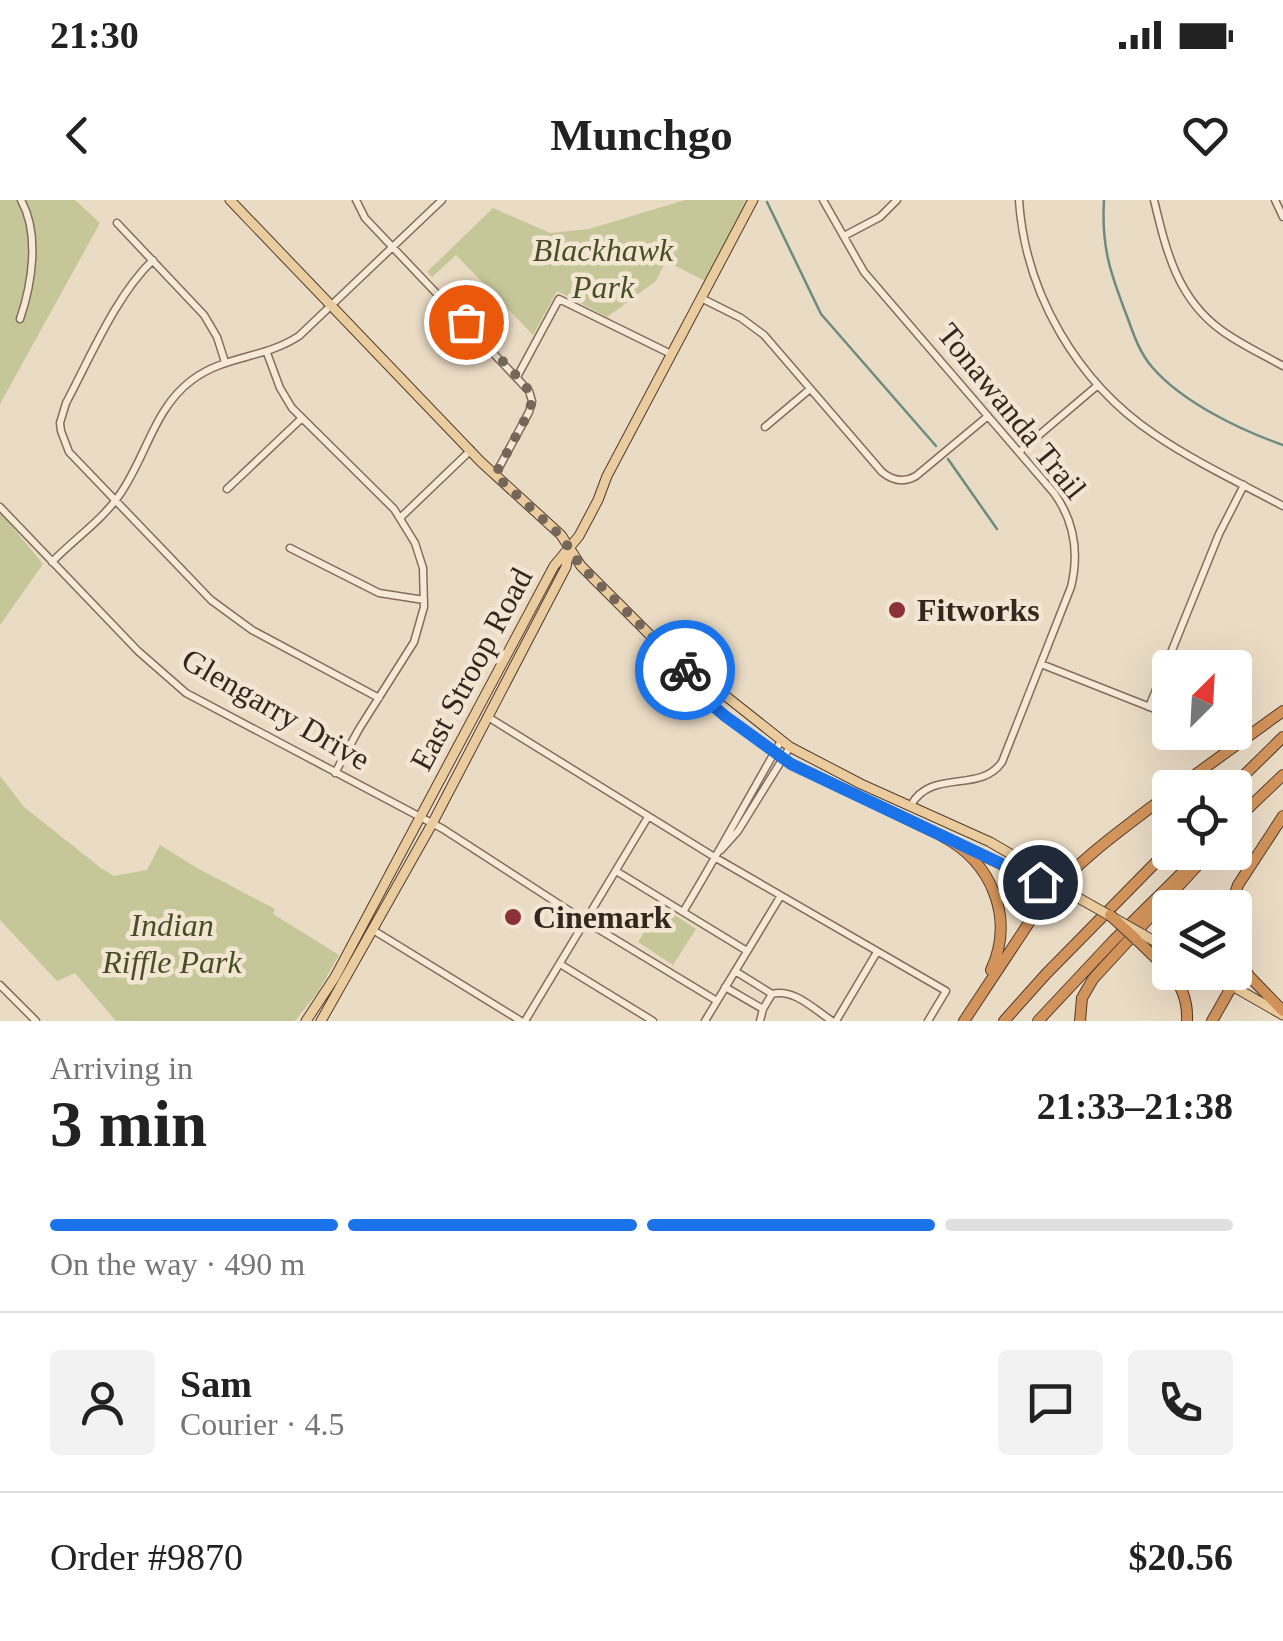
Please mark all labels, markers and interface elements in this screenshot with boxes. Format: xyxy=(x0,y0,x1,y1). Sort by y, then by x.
text: 21:30 xyxy=(50,14,139,56)
icon: back xyxy=(50,108,105,163)
icon: heart xyxy=(1178,108,1233,163)
text: Munchgo xyxy=(550,110,733,160)
park label: Blackhawk Park xyxy=(533,232,674,305)
pin xyxy=(424,280,509,365)
icon: bag xyxy=(439,295,494,350)
street label: Tonawanda Trail xyxy=(930,316,1094,506)
street label: East Stroop Road xyxy=(403,562,539,776)
place label: Fitworks xyxy=(917,592,1040,628)
marker: Fitworks xyxy=(886,599,908,621)
courier xyxy=(635,620,735,720)
street label: Glengarry Drive xyxy=(176,641,376,777)
icon: bike xyxy=(658,643,713,698)
north arrow xyxy=(1152,650,1252,750)
map controls xyxy=(1152,650,1252,990)
button: locate xyxy=(1152,770,1252,870)
pin xyxy=(998,840,1083,925)
icon: home xyxy=(1013,855,1068,910)
button: layers xyxy=(1152,890,1252,990)
place label: Cinemark xyxy=(533,899,672,935)
marker: Cinemark xyxy=(502,906,524,928)
park label: Indian Riffle Park xyxy=(101,907,243,980)
text: Arriving in xyxy=(50,1050,193,1086)
text: 21:33–21:38 xyxy=(1037,1085,1233,1127)
text: 3 min xyxy=(50,1088,207,1160)
text: On the way · 490 m xyxy=(50,1246,305,1282)
button: person xyxy=(50,1350,155,1455)
button: chat xyxy=(998,1350,1103,1455)
button: phone xyxy=(1128,1350,1233,1455)
text: Sam xyxy=(180,1363,252,1405)
text: Courier · 4.5 xyxy=(180,1406,344,1442)
text: Order #9870 xyxy=(50,1536,243,1578)
text: $20.56 xyxy=(1129,1536,1233,1578)

